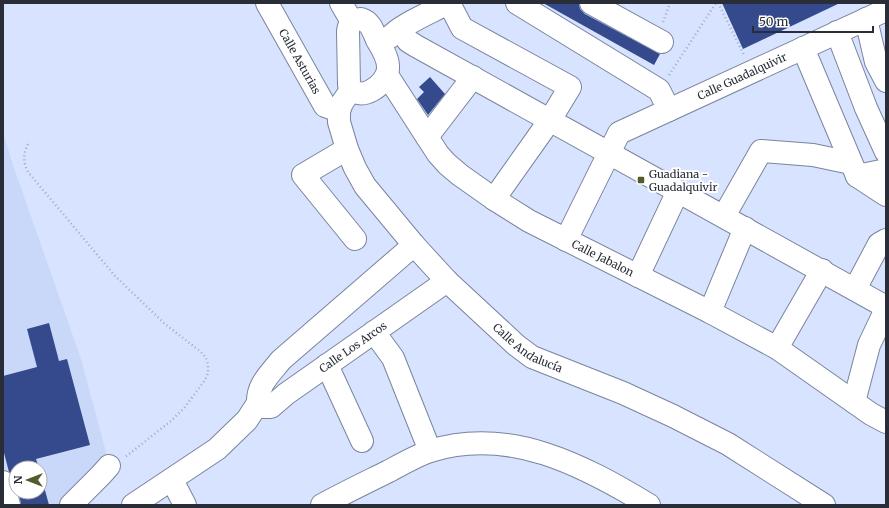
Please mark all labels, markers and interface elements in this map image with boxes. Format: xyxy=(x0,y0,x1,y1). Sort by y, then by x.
scale bar xyxy=(753,8,873,34)
text: 50 m xyxy=(759,14,788,29)
street label: Calle Asturias xyxy=(276,26,324,96)
street label: Calle Guadalquivir xyxy=(695,50,789,103)
place label: Guadiana - Guadalquivir xyxy=(649,167,717,194)
marker: Guadiana - Guadalquivir xyxy=(636,175,646,185)
street label: Calle Jabalon xyxy=(569,237,637,280)
street label: Calle Los Arcos xyxy=(316,318,389,376)
street label: Calle Andalucía xyxy=(490,320,565,375)
north arrow xyxy=(8,460,48,500)
text: N xyxy=(11,475,25,484)

